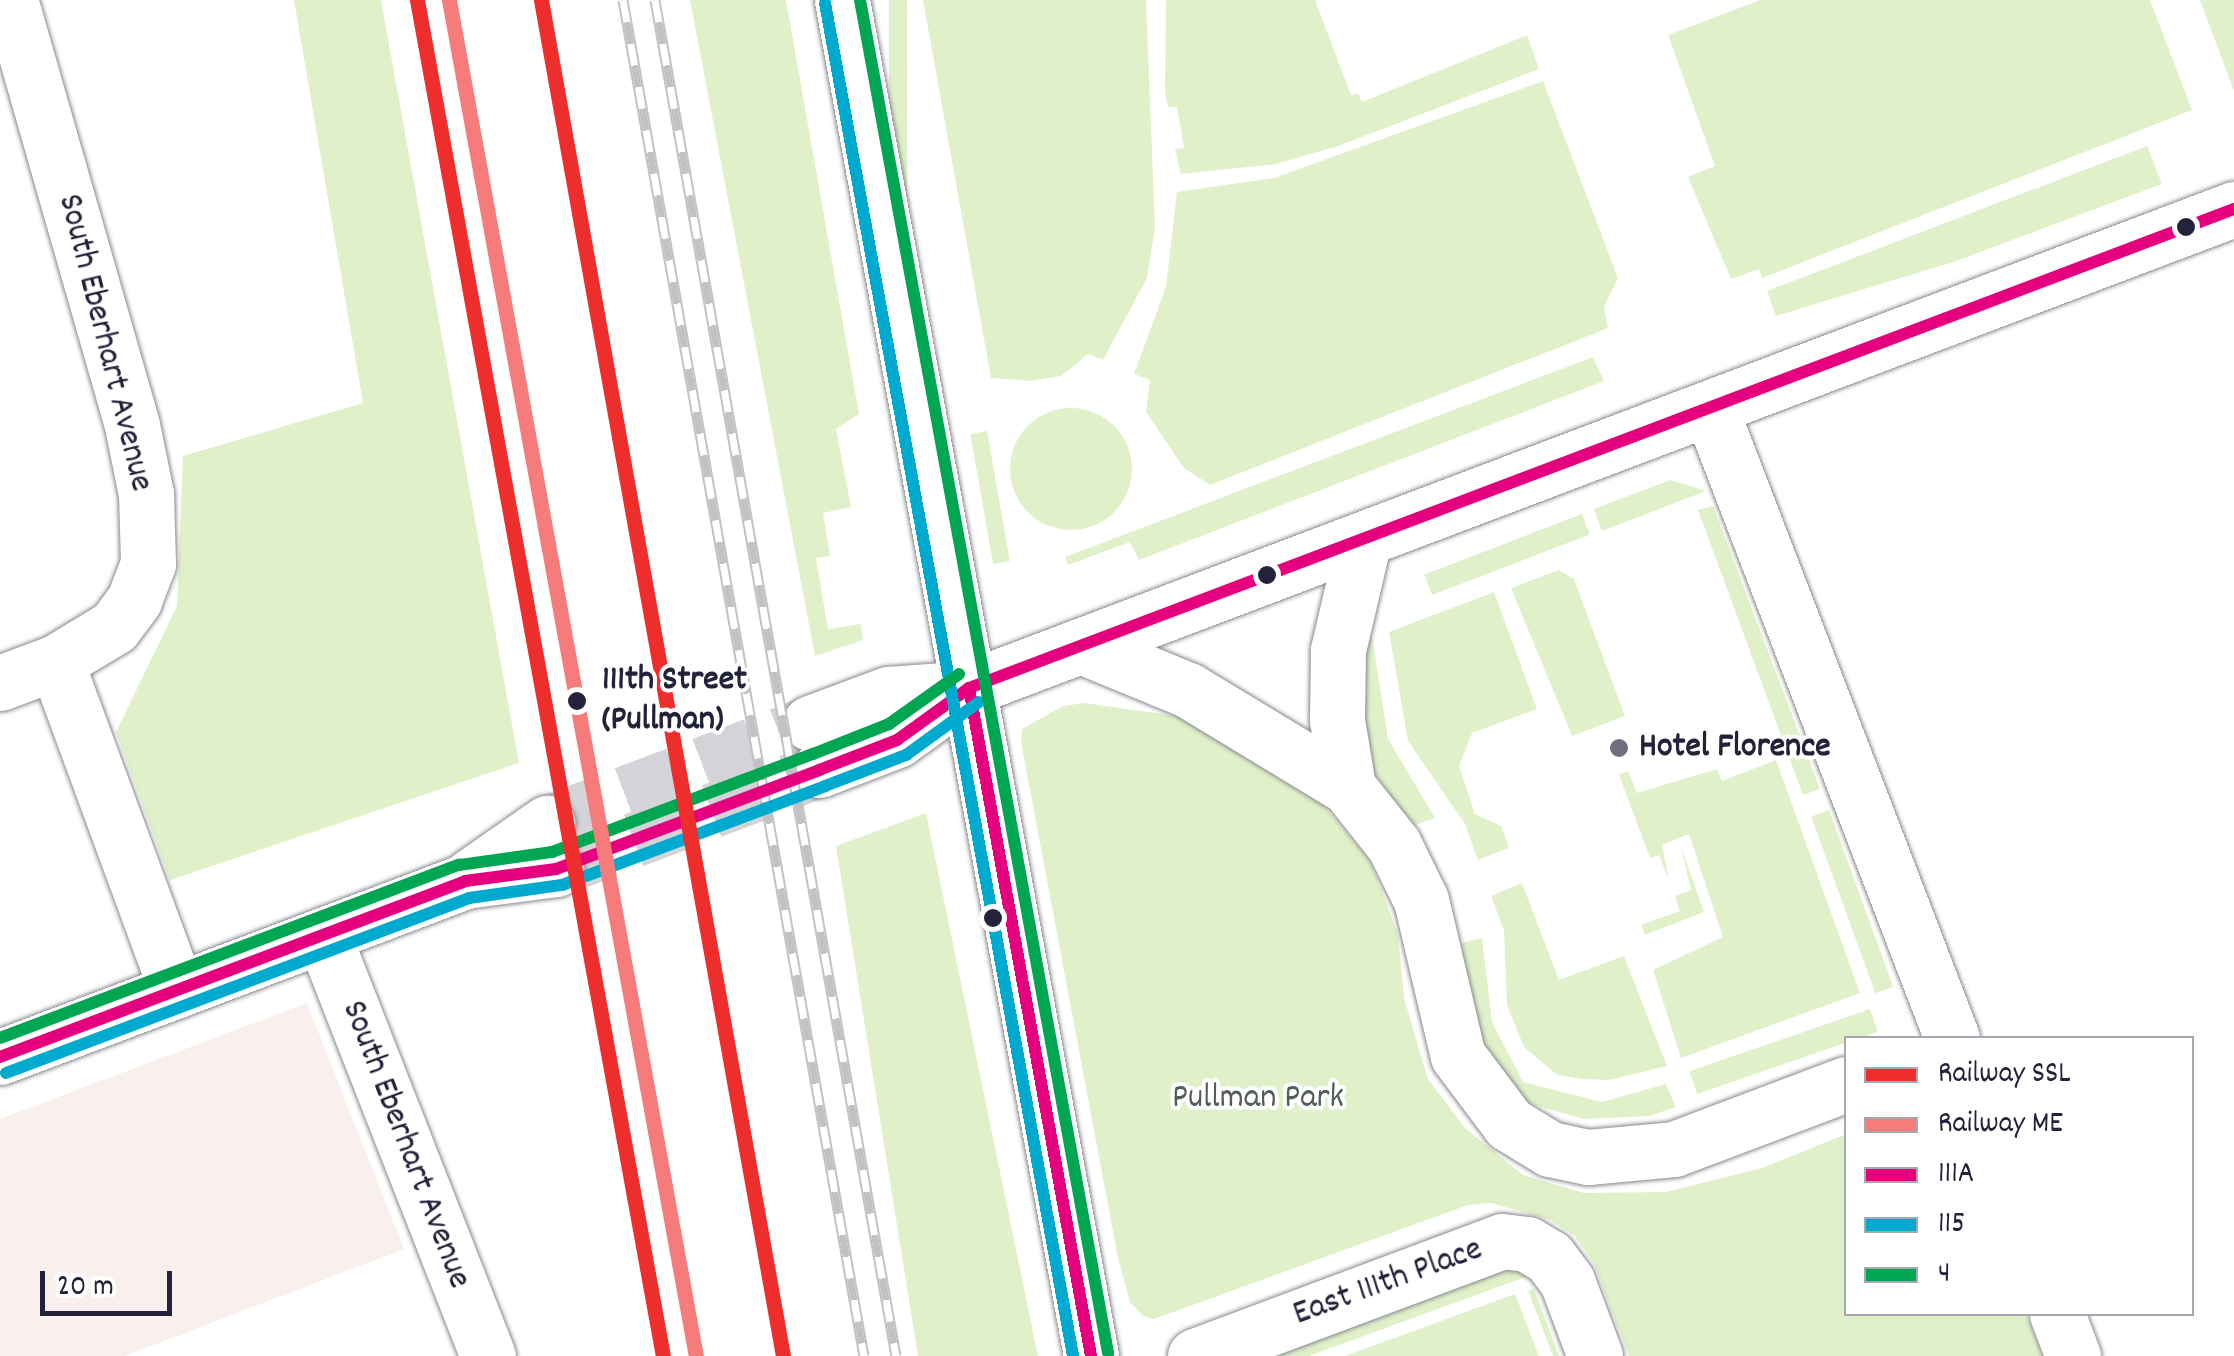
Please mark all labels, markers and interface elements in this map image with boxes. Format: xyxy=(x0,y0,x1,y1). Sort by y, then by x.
street label: South Eberhart Avenue xyxy=(47,190,161,496)
unlabelled marker xyxy=(2176,217,2196,237)
unlabelled marker xyxy=(1257,565,1277,585)
place label: 111th Street (Pullman) xyxy=(602,660,747,742)
marker: 111th Street (Pullman) xyxy=(561,685,593,717)
place label: Hotel Florence xyxy=(1639,727,1831,769)
marker: Hotel Florence xyxy=(1608,737,1630,759)
unlabelled marker xyxy=(983,908,1003,928)
street label: South Eberhart Avenue xyxy=(331,995,479,1295)
legend xyxy=(1844,1036,2194,1316)
text: Railway SSL xyxy=(1938,1054,2070,1097)
park label: Pullman Park xyxy=(1172,1078,1344,1120)
text: Railway ME xyxy=(1938,1104,2063,1147)
text: 111A xyxy=(1938,1154,1974,1197)
text: 115 xyxy=(1938,1204,1965,1247)
street label: East 111th Place xyxy=(1288,1229,1488,1337)
scale bar xyxy=(45,1251,178,1313)
text: 4 xyxy=(1938,1254,1950,1297)
text: 20 m xyxy=(57,1267,114,1310)

